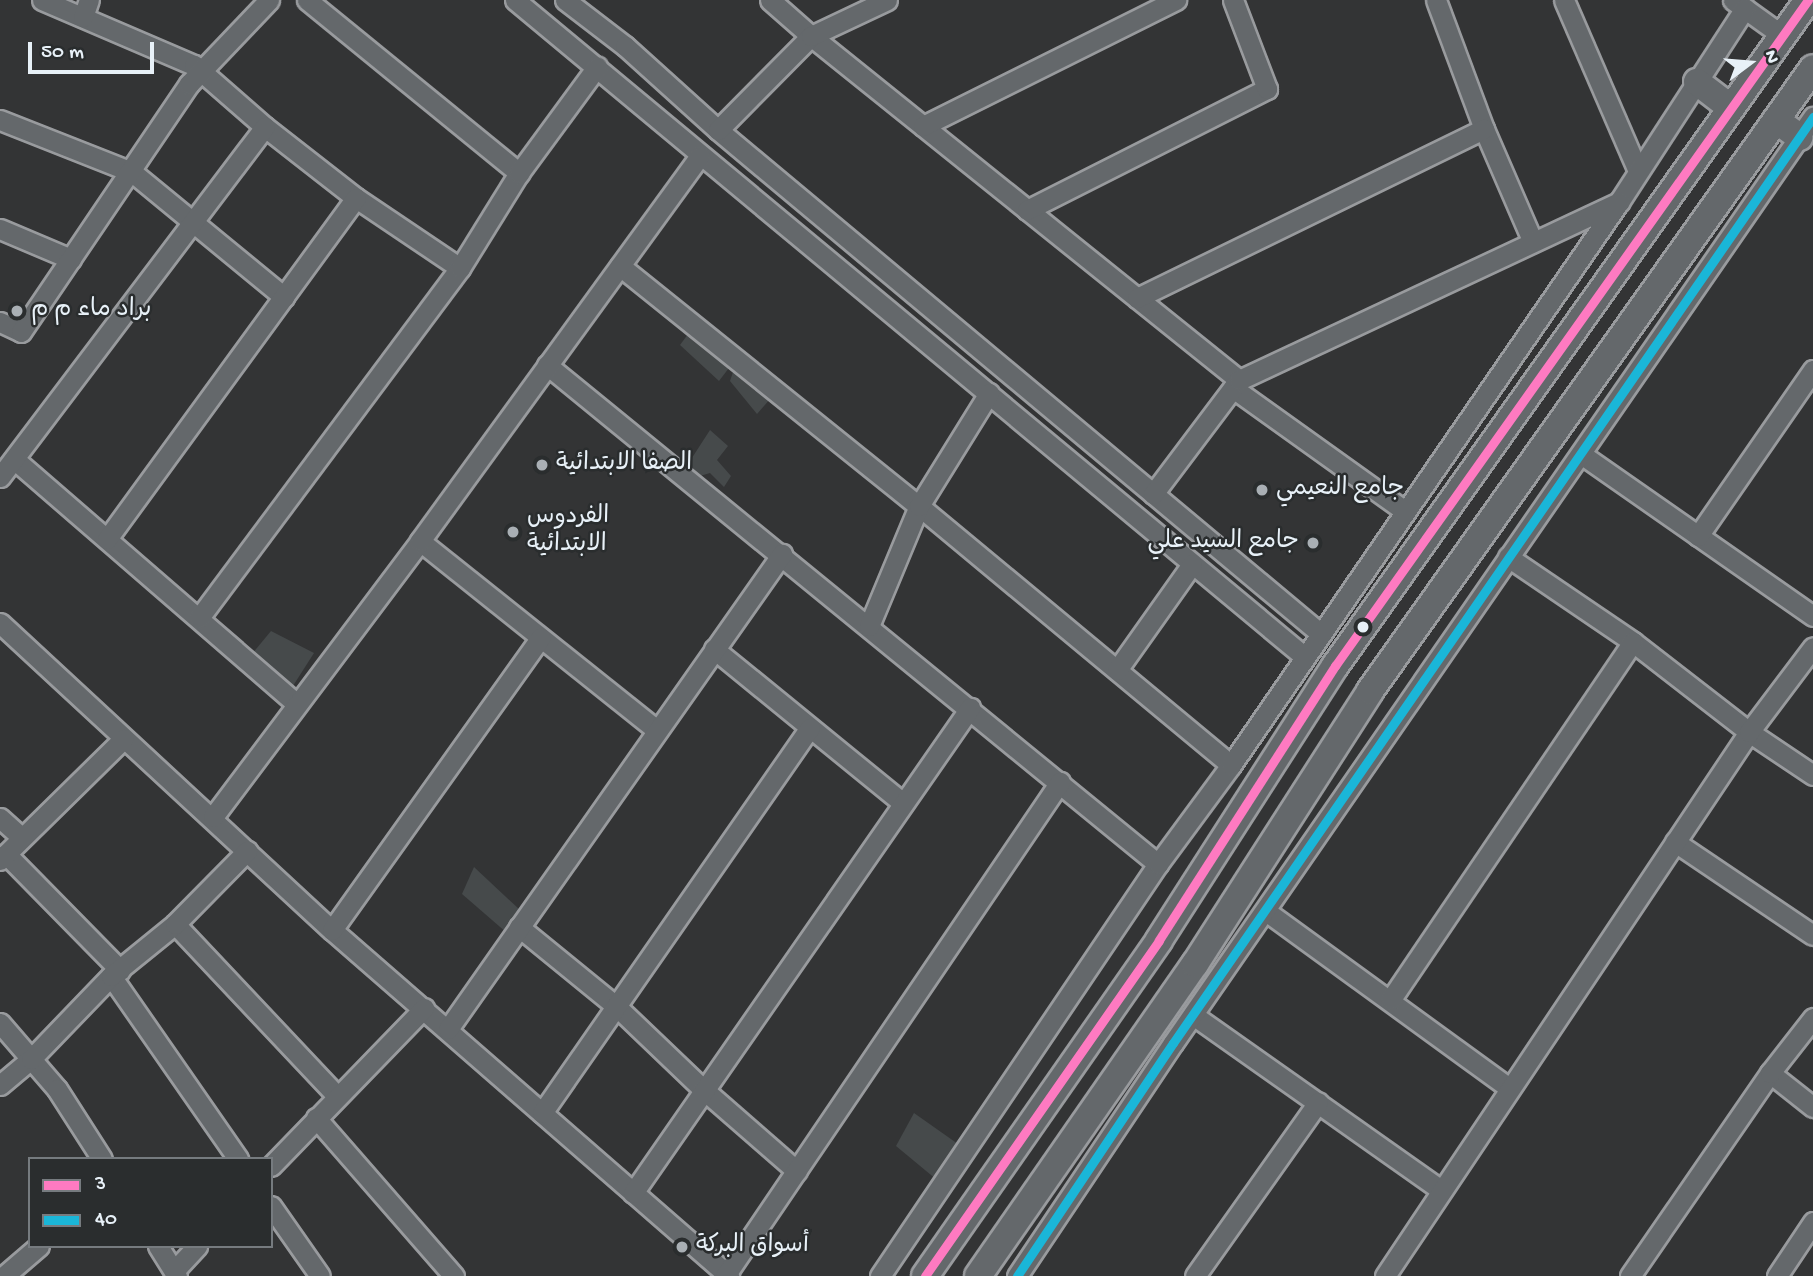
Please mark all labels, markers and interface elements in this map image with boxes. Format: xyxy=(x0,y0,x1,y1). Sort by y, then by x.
scale bar xyxy=(32,28,158,72)
north arrow xyxy=(1715,28,1785,98)
text: 50 m xyxy=(41,41,84,66)
text: N xyxy=(1758,48,1783,66)
place label: براد ماء م م xyxy=(31,297,152,325)
marker: براد ماء م م xyxy=(9,303,25,319)
place label: الصفا الابتدائية xyxy=(556,451,692,479)
marker: الصفا الابتدائية xyxy=(534,457,550,473)
place label: جامع النعيمي xyxy=(1276,476,1404,504)
marker: جامع النعيمي xyxy=(1254,482,1270,498)
place label: الفردوس الابتدائية xyxy=(527,504,609,560)
marker: الفردوس الابتدائية xyxy=(505,524,521,540)
place label: جامع السيد علي xyxy=(1147,529,1299,557)
marker: جامع السيد علي xyxy=(1305,535,1321,551)
unlabelled marker xyxy=(1356,620,1370,634)
legend xyxy=(28,1157,273,1248)
text: 3 xyxy=(95,1173,106,1198)
text: 40 xyxy=(95,1208,117,1233)
place label: أسواق البركة xyxy=(696,1233,809,1261)
marker: أسواق البركة xyxy=(674,1239,690,1255)

